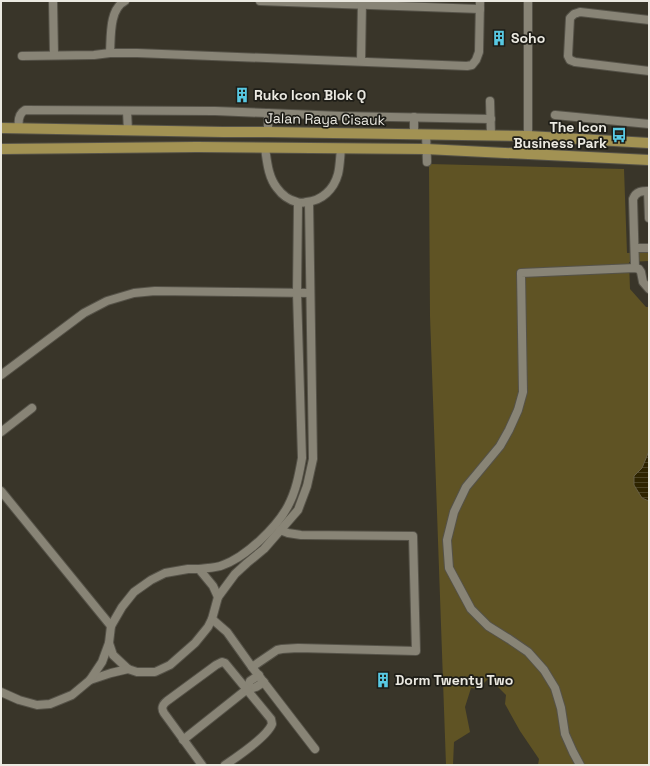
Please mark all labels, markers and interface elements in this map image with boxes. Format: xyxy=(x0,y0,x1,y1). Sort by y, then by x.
building icon: Soho xyxy=(490,29,508,47)
place label: Soho xyxy=(511,29,545,47)
building icon: Ruko Icon Blok Q xyxy=(233,86,251,104)
place label: Ruko Icon Blok Q xyxy=(254,86,366,104)
street label: Jalan Raya Cisauk xyxy=(265,109,386,129)
place label: The Icon Business Park xyxy=(513,118,607,152)
bus stop icon: The Icon Business Park xyxy=(610,126,628,144)
building icon: Dorm Twenty Two xyxy=(374,671,392,689)
place label: Dorm Twenty Two xyxy=(395,671,513,689)

